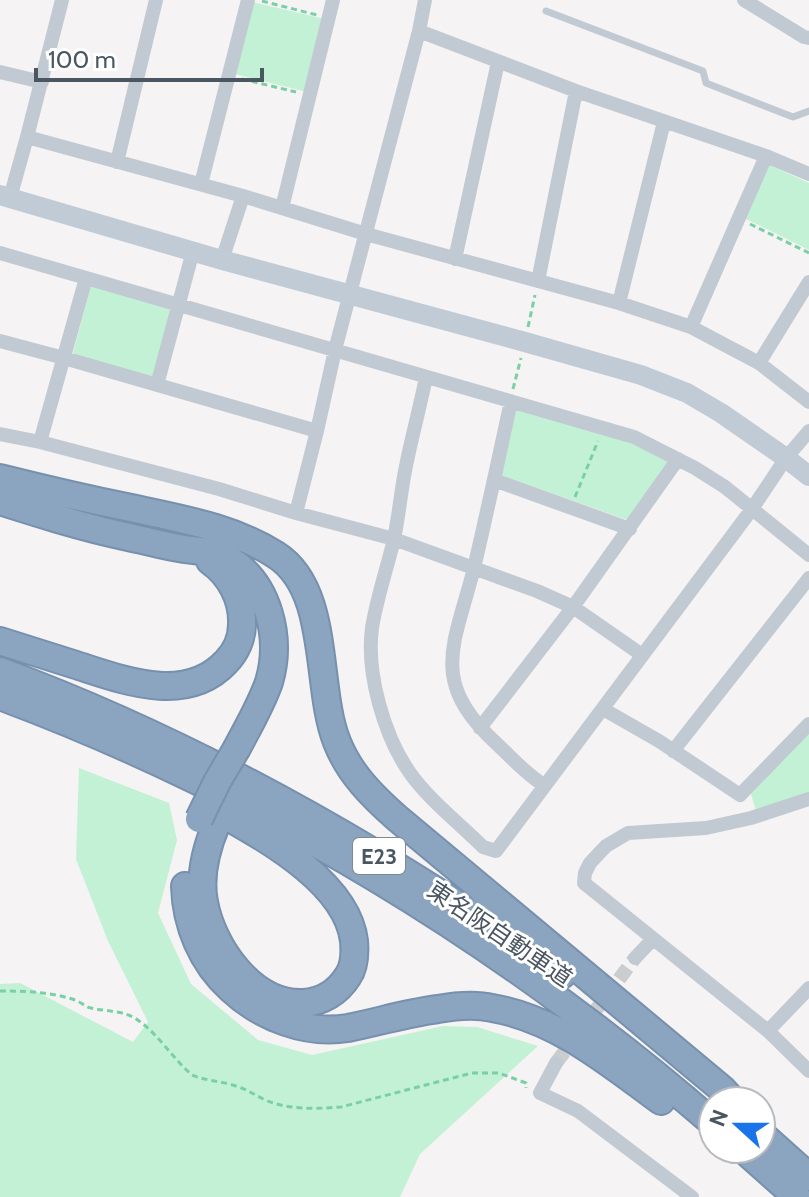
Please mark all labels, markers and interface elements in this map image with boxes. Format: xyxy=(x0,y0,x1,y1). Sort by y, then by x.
scale bar xyxy=(36,32,262,82)
text: 100 m xyxy=(48,45,116,74)
road number: E23 xyxy=(353,838,405,874)
street label: 東名阪自動車道 xyxy=(422,875,578,993)
north arrow xyxy=(697,1085,777,1165)
text: N xyxy=(703,1106,734,1130)

